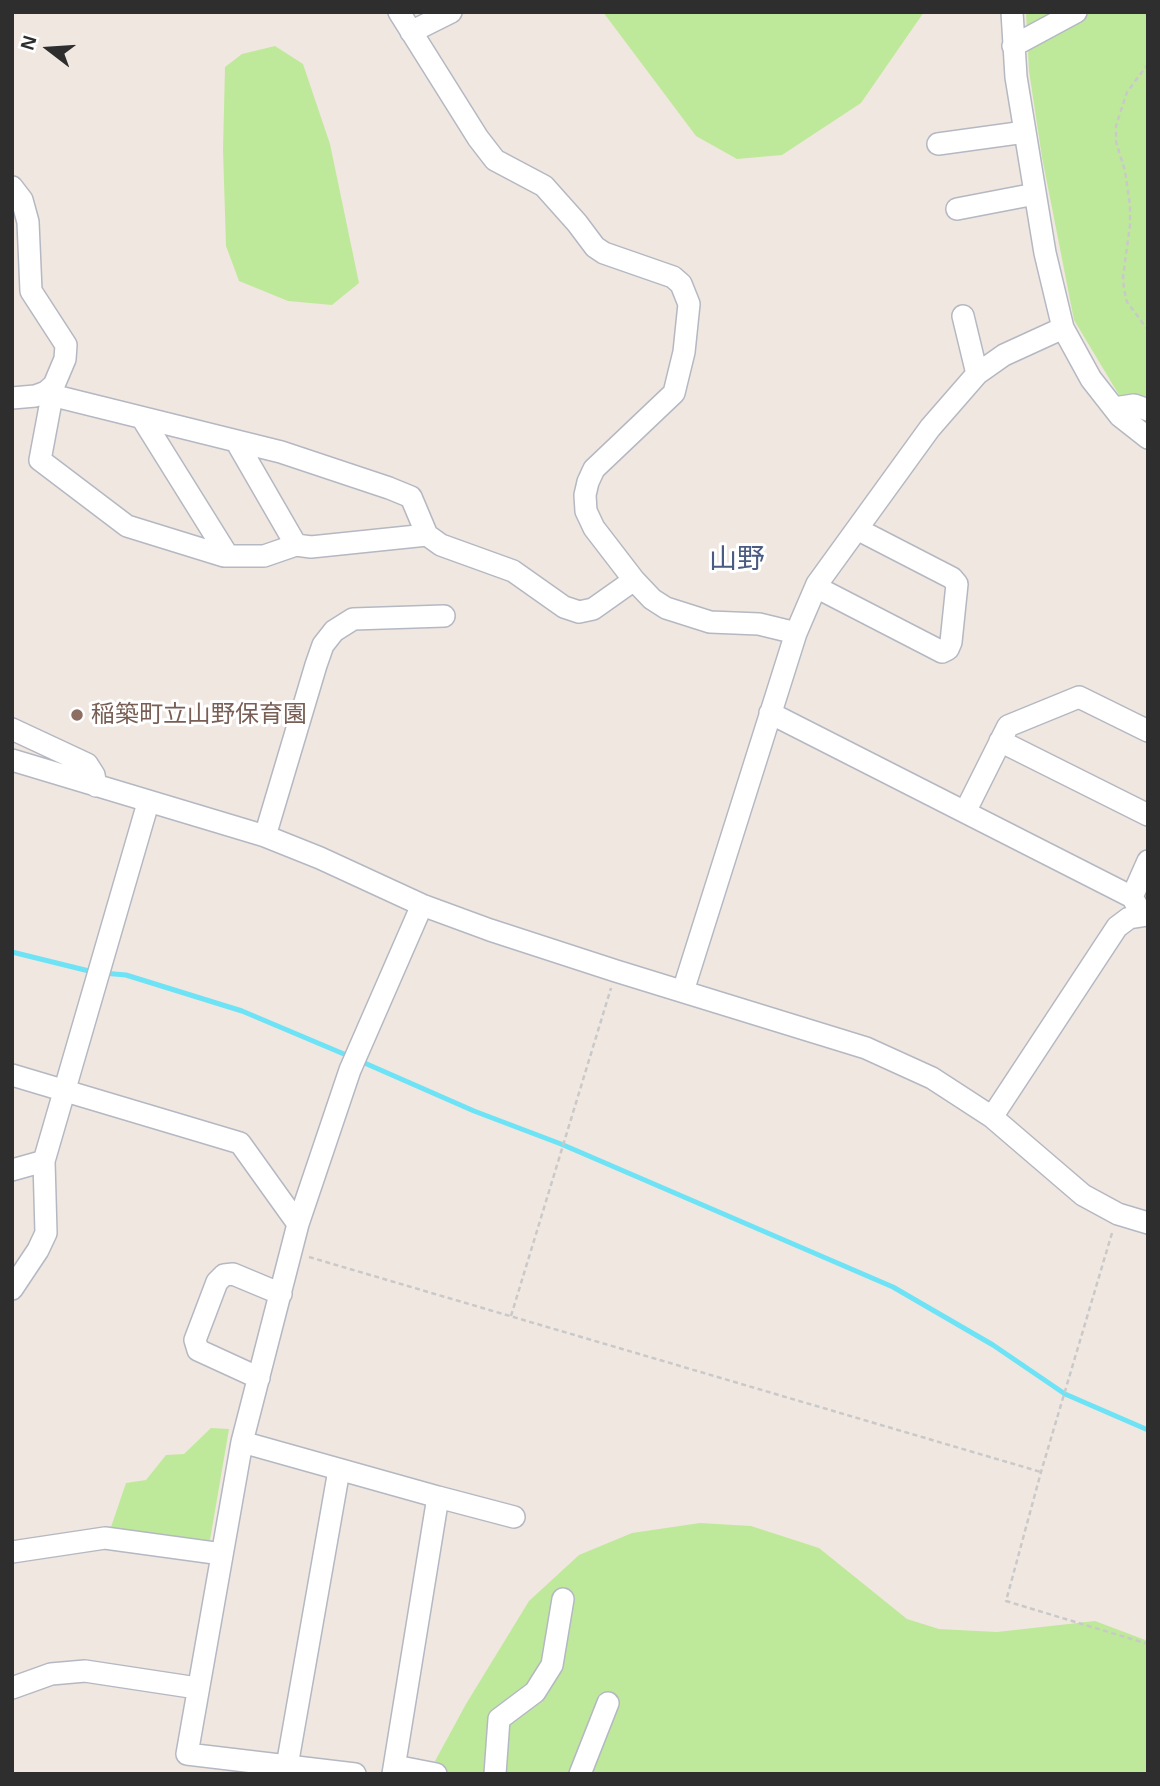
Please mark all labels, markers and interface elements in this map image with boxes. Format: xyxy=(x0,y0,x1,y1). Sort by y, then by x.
north arrow xyxy=(14,14,84,84)
text: N xyxy=(16,33,40,52)
district label: 山野 xyxy=(709,543,765,577)
place label: 稲築町立山野保育園 xyxy=(91,701,307,729)
marker: 稲築町立山野保育園 xyxy=(69,707,85,723)

